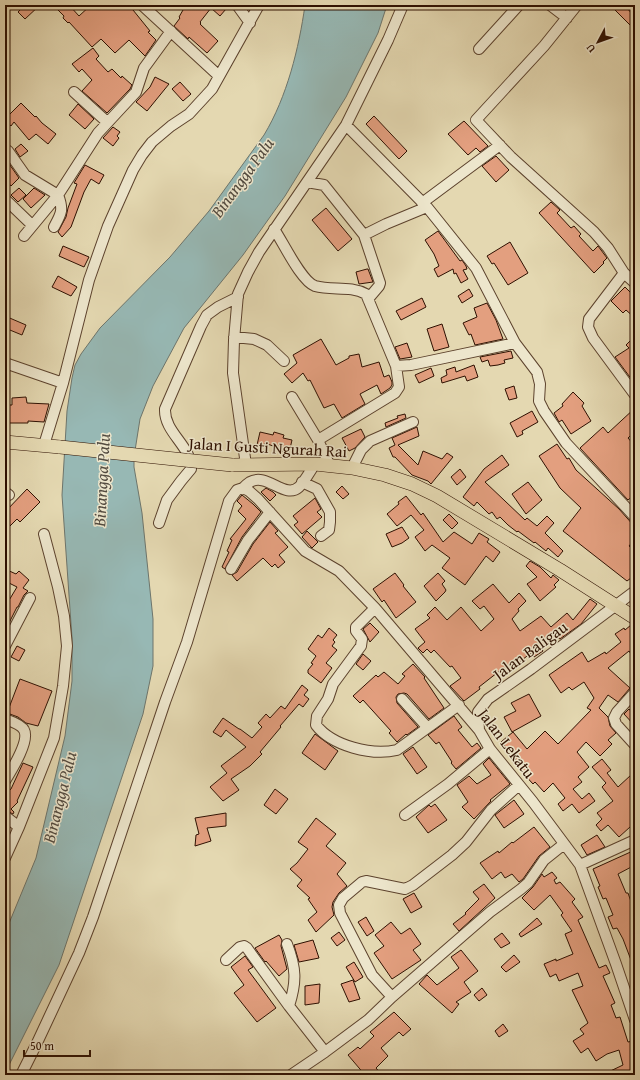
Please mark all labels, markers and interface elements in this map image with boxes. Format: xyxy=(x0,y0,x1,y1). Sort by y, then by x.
north arrow xyxy=(578,22,618,62)
text: U xyxy=(582,40,599,57)
water label: Binangga Palu xyxy=(204,132,280,223)
street label: Jalan I Gusti Ngurah Rai xyxy=(186,431,348,463)
water label: Binangga Palu xyxy=(86,432,116,528)
street label: Jalan Baligau xyxy=(486,615,573,686)
street label: Jalan Lekatu xyxy=(471,701,542,783)
water label: Binangga Palu xyxy=(35,748,83,846)
scale bar xyxy=(24,1032,90,1058)
text: 50 m xyxy=(30,1037,54,1054)

